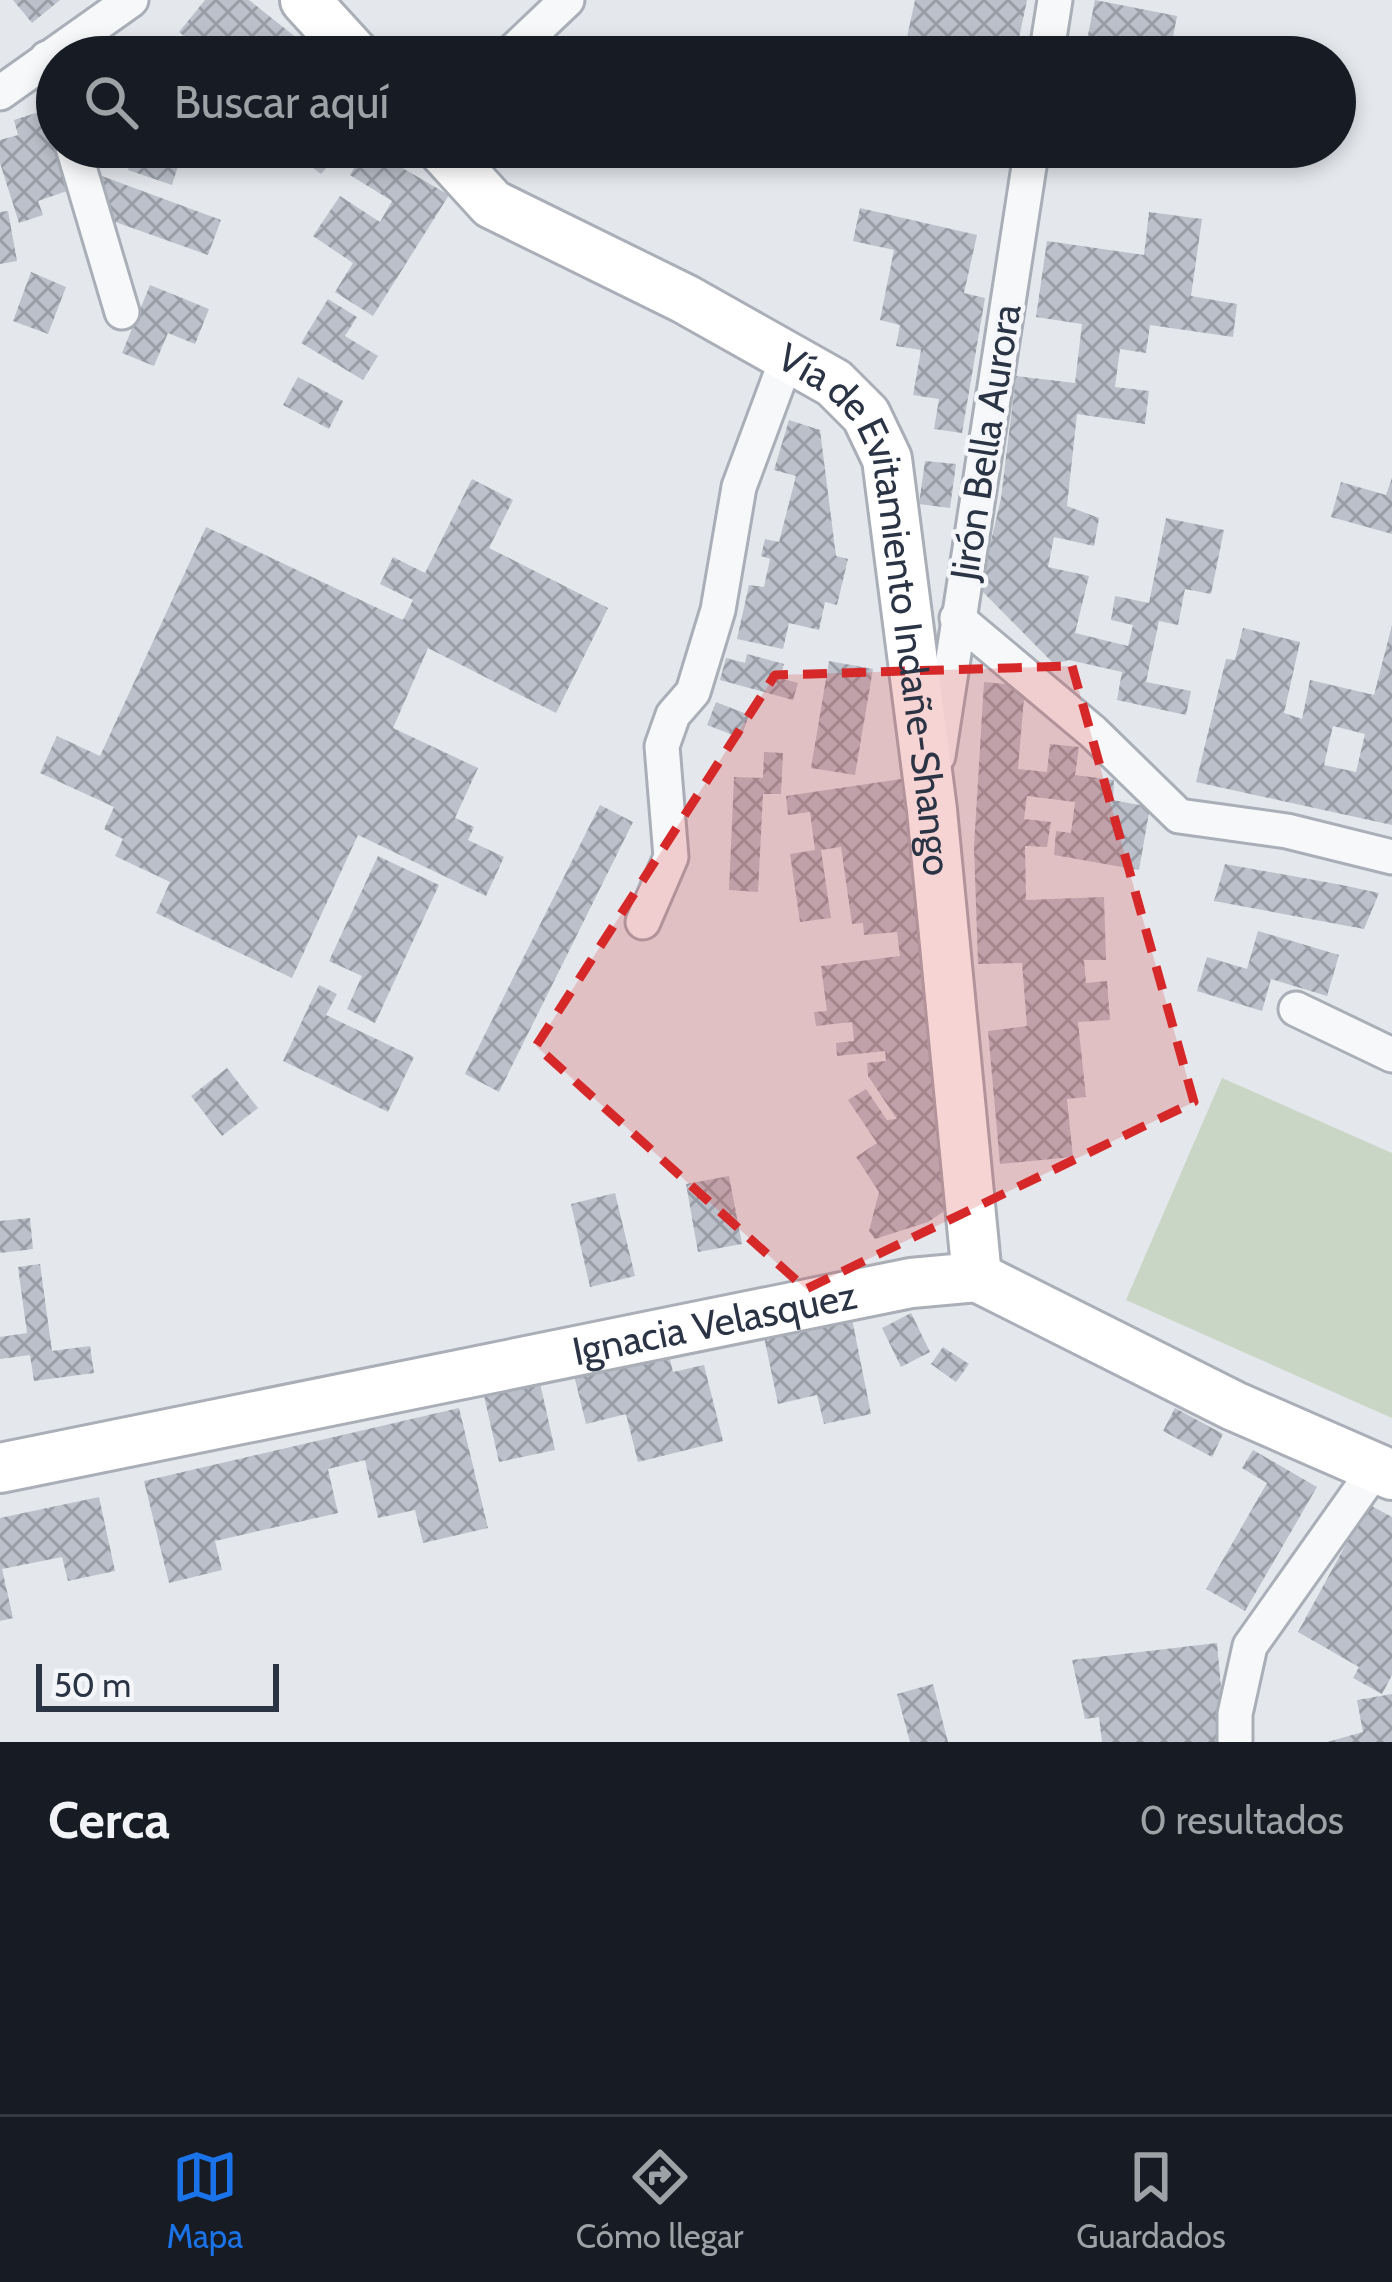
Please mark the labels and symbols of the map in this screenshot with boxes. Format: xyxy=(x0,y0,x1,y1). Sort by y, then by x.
street label: Jirón Bella Aurora xyxy=(939,300,1031,584)
street label: Vía de Evitamiento Indañe-Shango xyxy=(770,332,962,878)
street label: Ignacia Velasquez xyxy=(568,1271,861,1375)
scale bar xyxy=(36,1658,279,1711)

